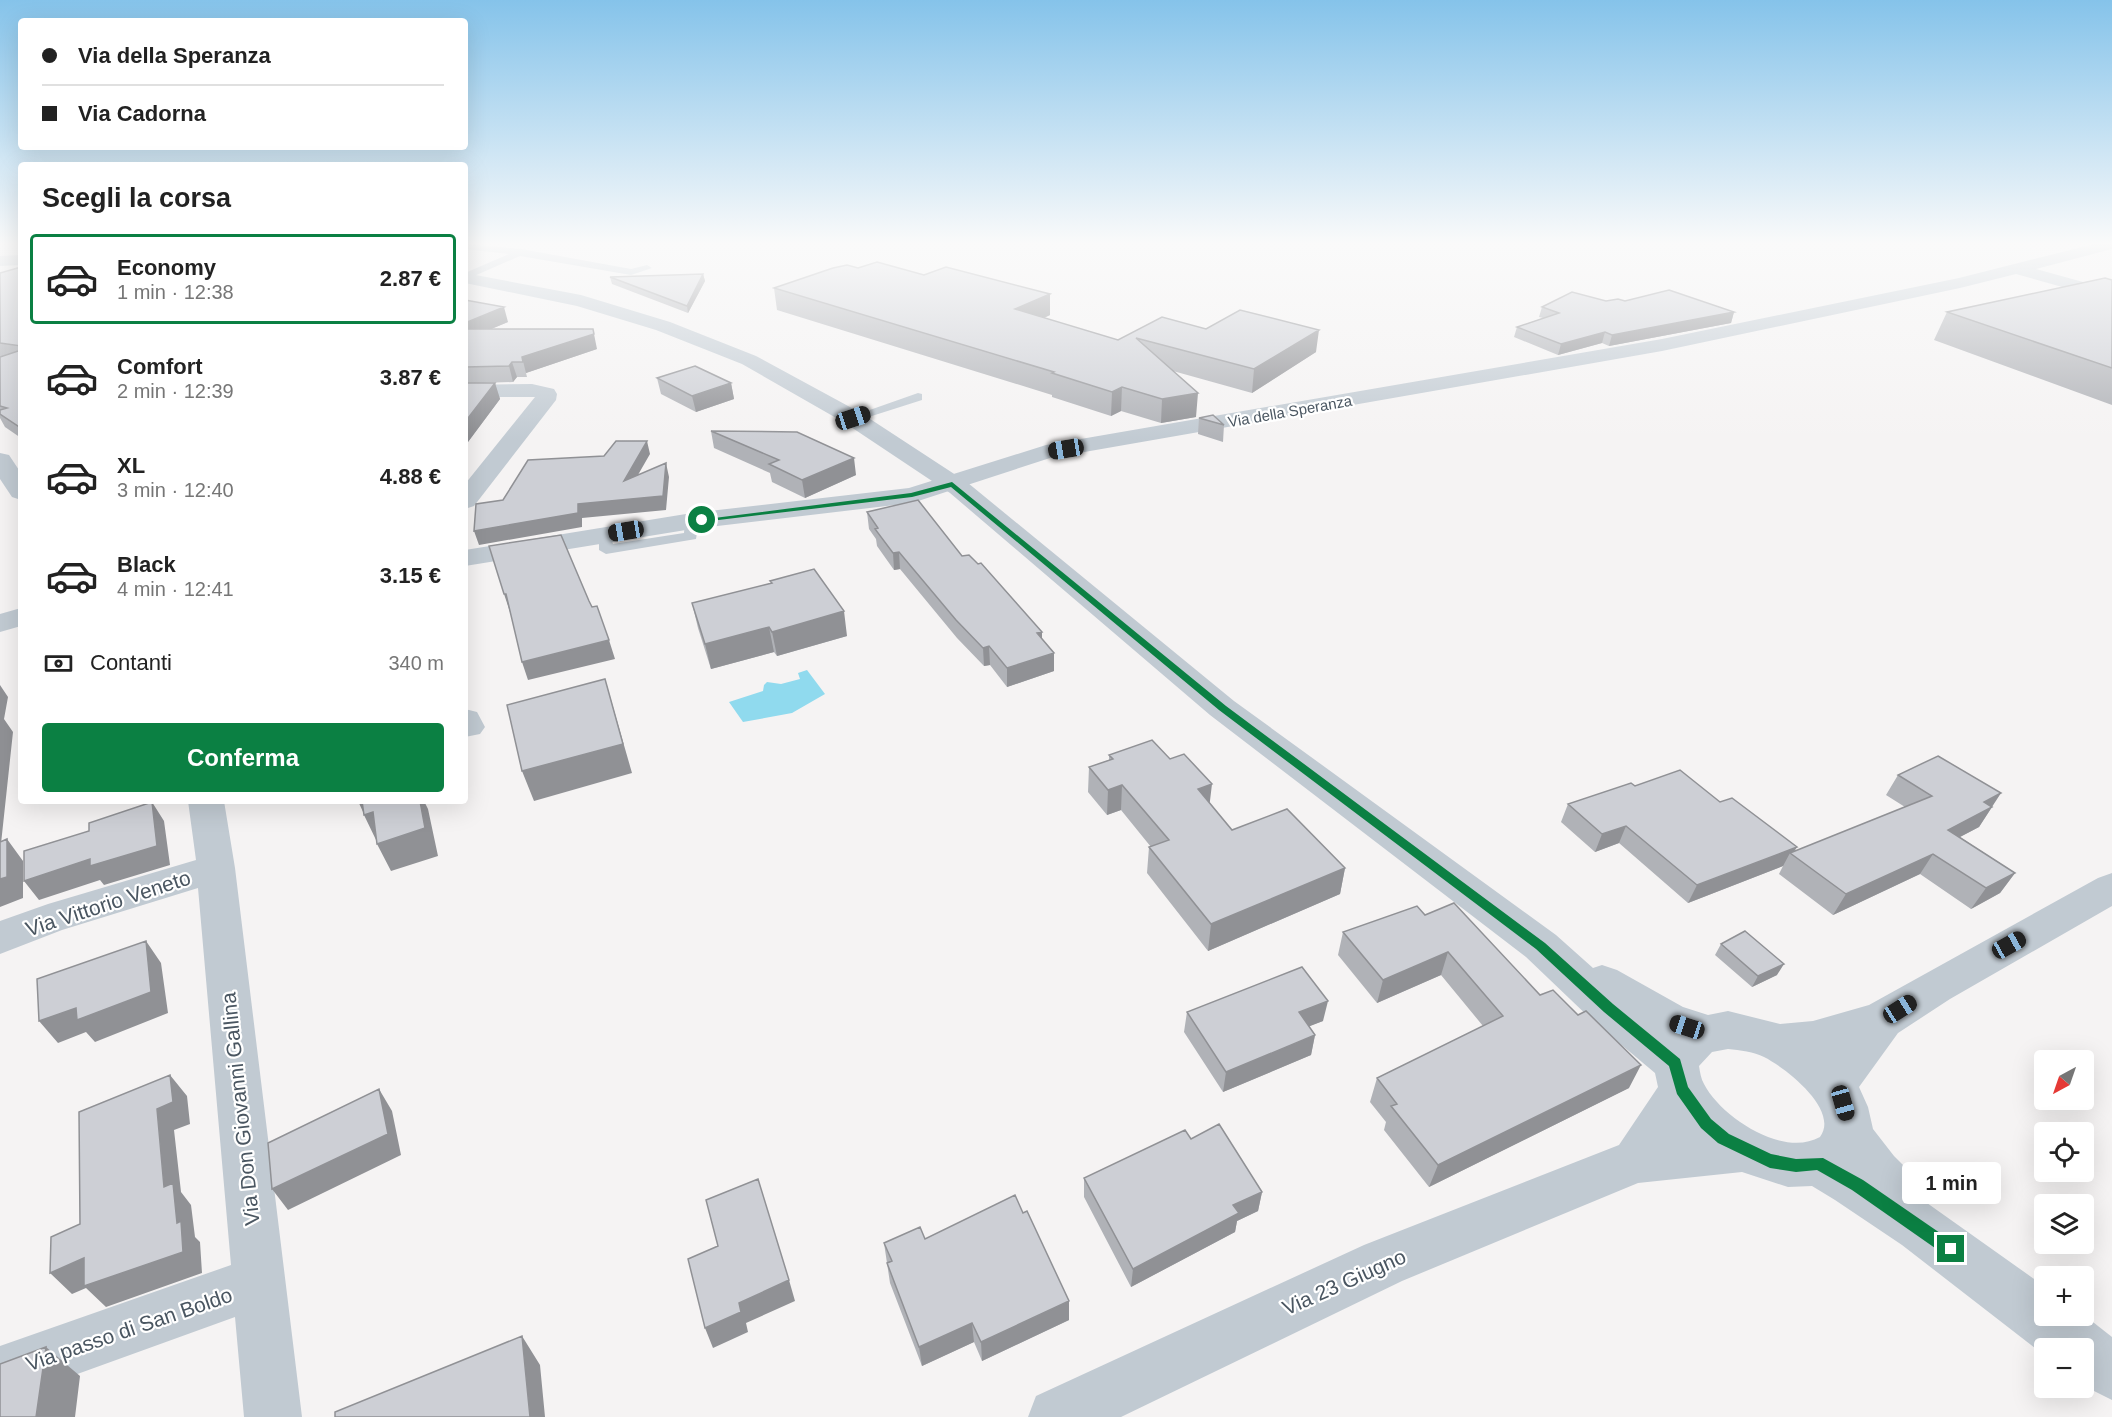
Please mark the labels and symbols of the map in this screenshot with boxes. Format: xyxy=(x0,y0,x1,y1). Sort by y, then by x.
street label: Via della Speranza xyxy=(1227,392,1354,430)
car xyxy=(833,404,873,432)
car xyxy=(1047,437,1085,461)
route start xyxy=(688,506,715,533)
car xyxy=(607,519,645,543)
street label: Via Vittorio Veneto xyxy=(23,865,193,941)
car xyxy=(1989,928,2029,962)
street label: Via Don Giovanni Gallina xyxy=(216,991,264,1227)
car xyxy=(1880,992,1920,1026)
car xyxy=(1667,1013,1707,1041)
north arrow xyxy=(2034,1050,2094,1110)
car xyxy=(1829,1083,1857,1123)
callout: 1 min xyxy=(1902,1162,2000,1204)
route end xyxy=(1937,1235,1964,1262)
street label: Via 23 Giugno xyxy=(1279,1245,1409,1319)
street label: Via passo di San Boldo xyxy=(23,1283,235,1375)

